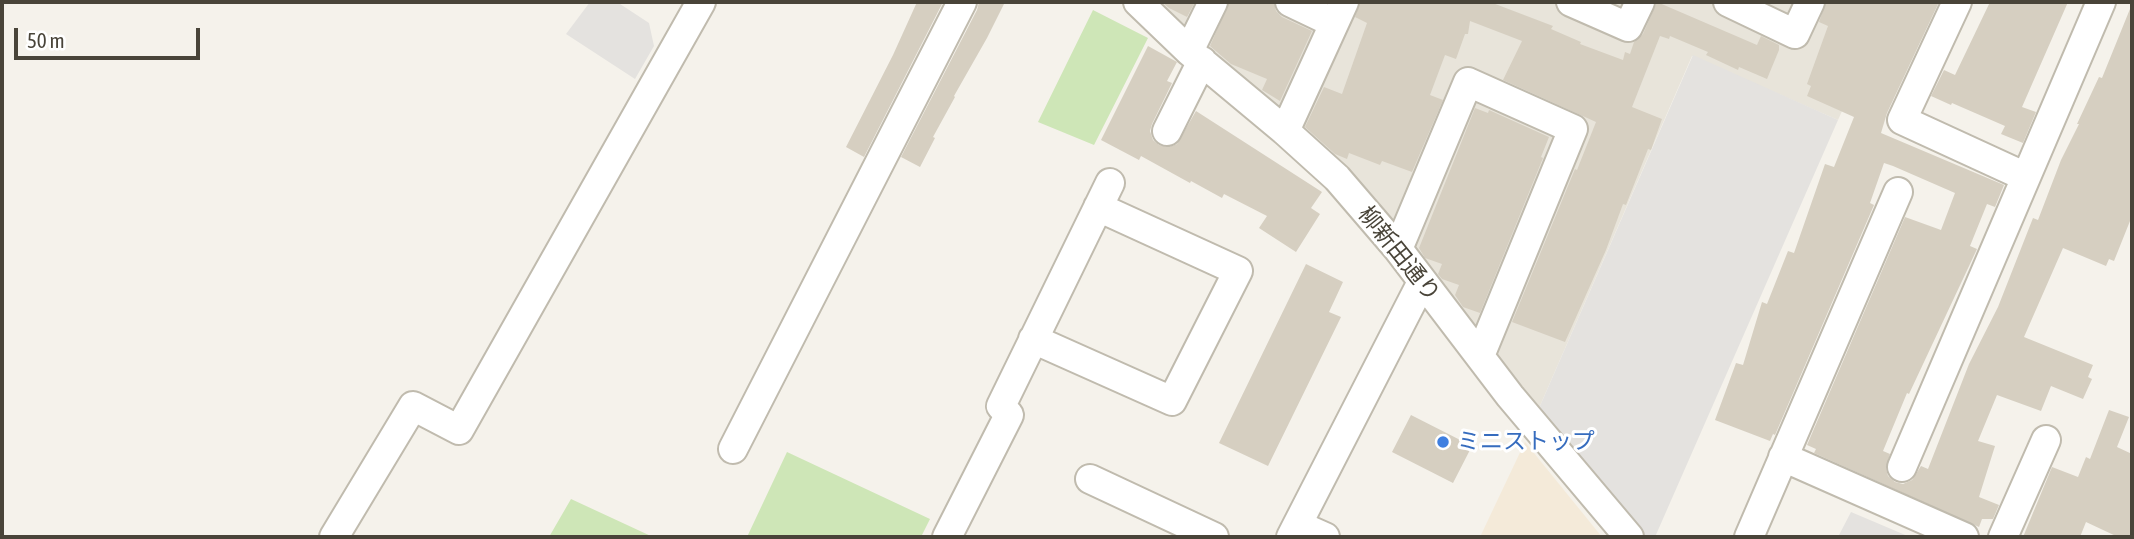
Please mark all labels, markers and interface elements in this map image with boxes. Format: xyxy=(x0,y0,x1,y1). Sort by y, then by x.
scale bar xyxy=(18,14,203,58)
text: 50 m xyxy=(27,28,65,52)
street label: 柳新田通り xyxy=(1352,201,1446,307)
place label: ミニストップ xyxy=(1457,428,1595,456)
marker: ミニストップ xyxy=(1435,434,1451,450)

